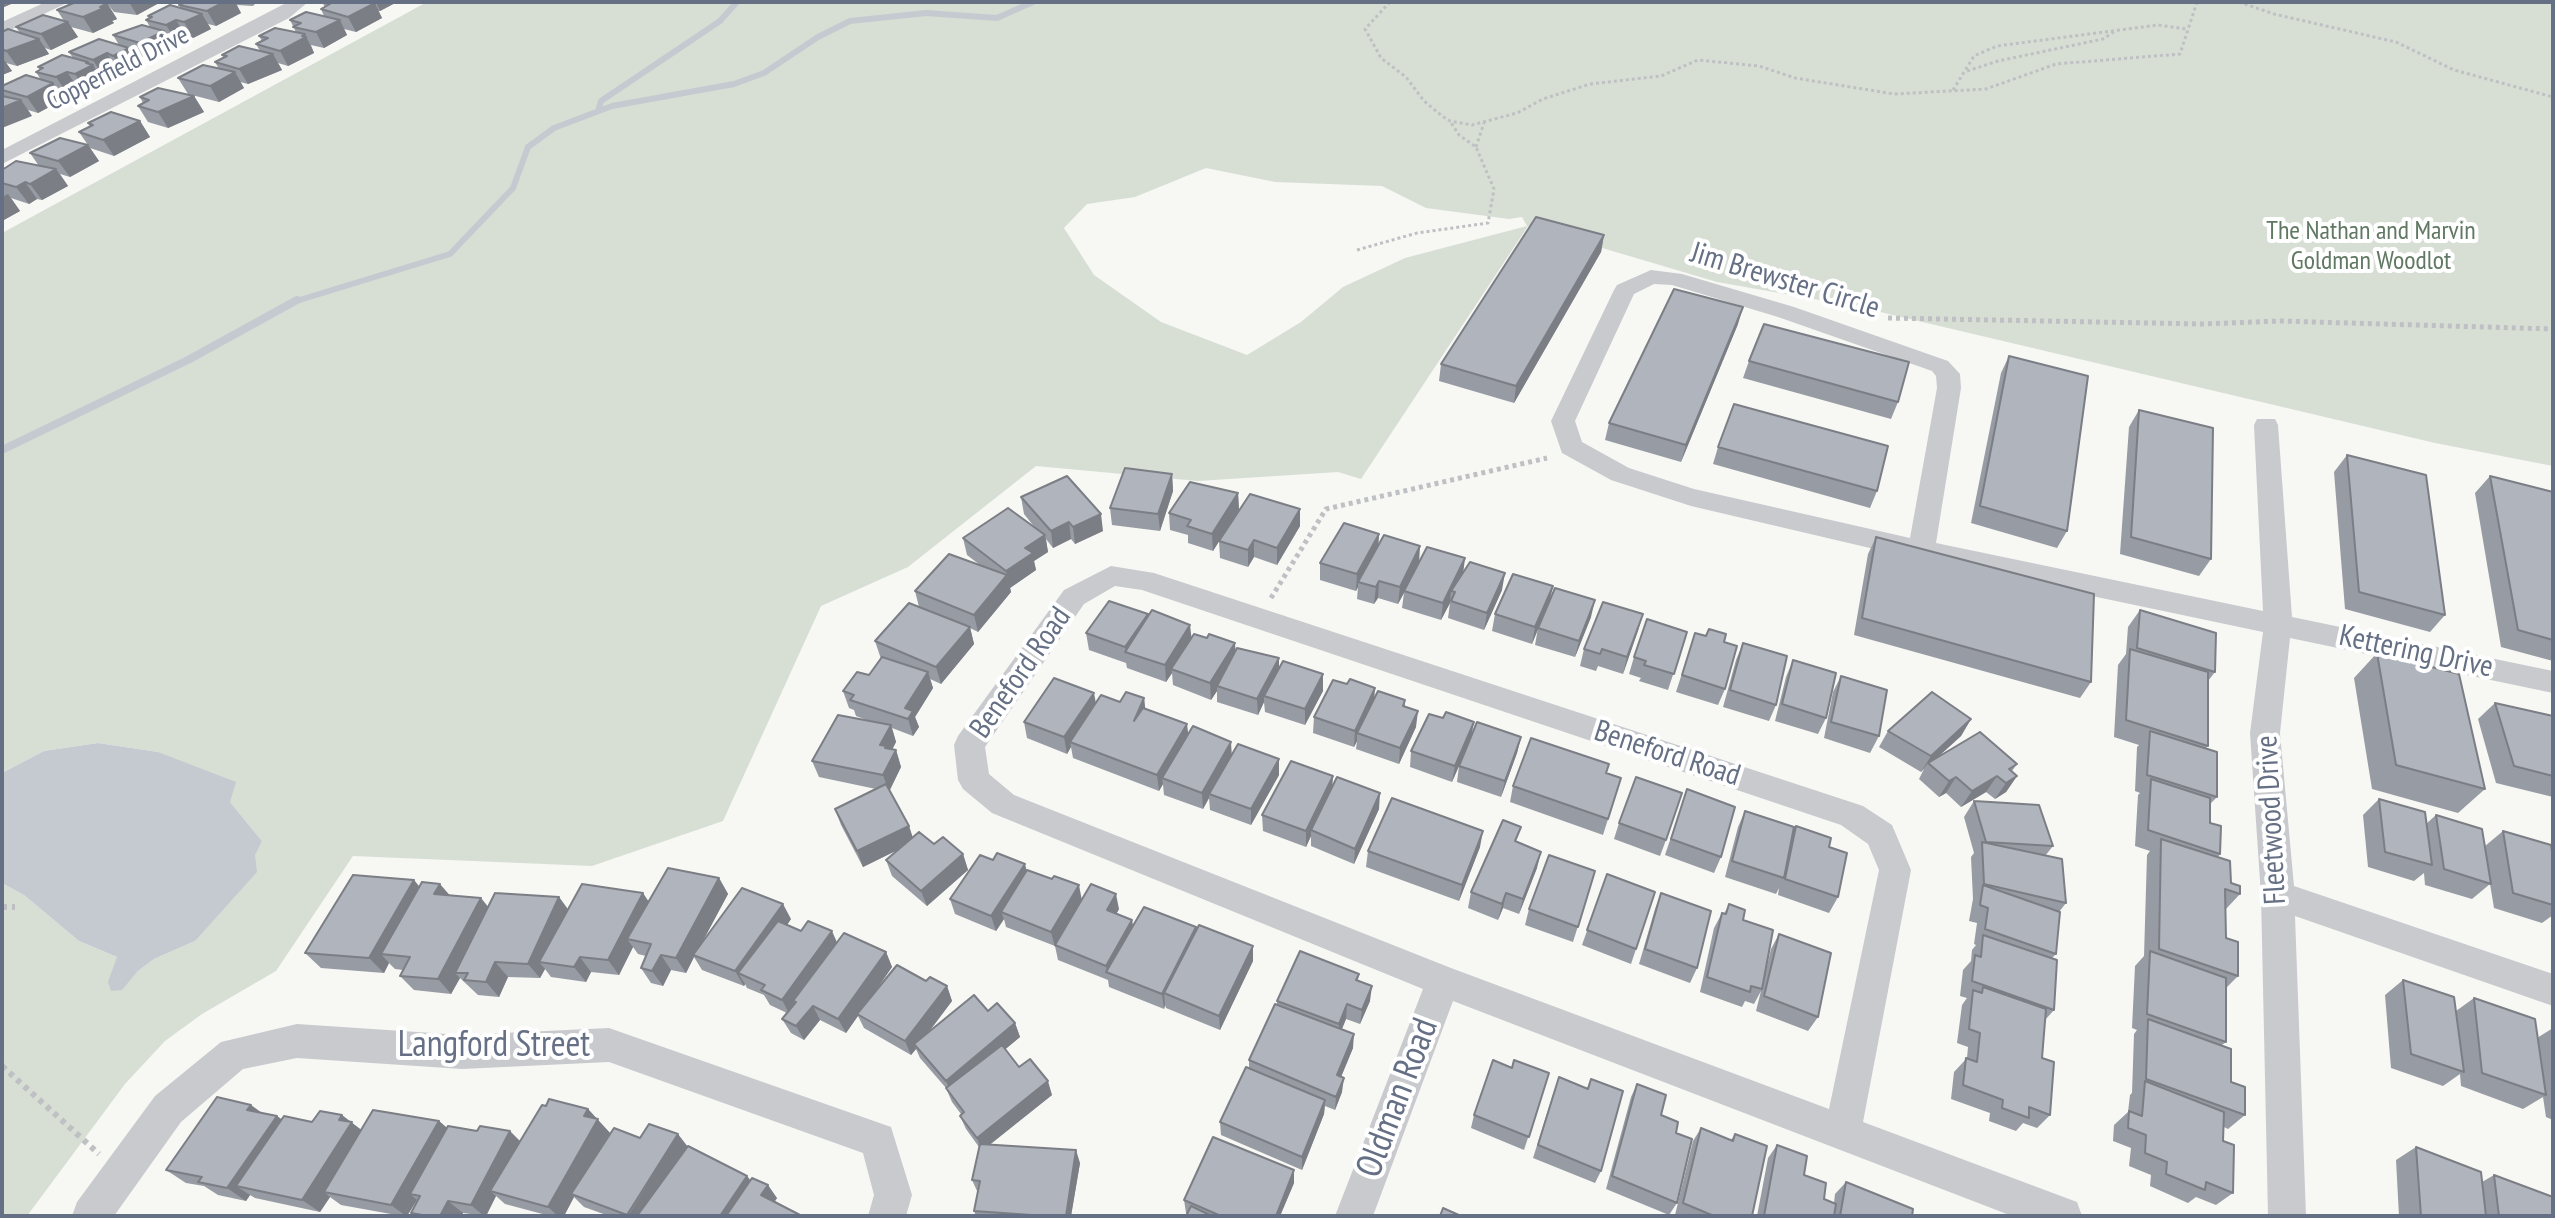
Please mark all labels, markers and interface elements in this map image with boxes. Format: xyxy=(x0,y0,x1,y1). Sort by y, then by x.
street label: Copperfield Drive xyxy=(42,20,194,118)
park label: The Nathan and Marvin Goldman Woodlot xyxy=(2266,216,2476,278)
street label: Jim Brewster Circle xyxy=(1686,235,1884,327)
street label: Beneford Road xyxy=(963,601,1079,745)
street label: Kettering Drive xyxy=(2336,618,2496,686)
street label: Beneford Road xyxy=(1590,714,1744,794)
street label: Fleetwood Drive xyxy=(2250,734,2294,906)
street label: Oldman Road xyxy=(1348,1013,1448,1183)
street label: Langford Street xyxy=(398,1024,590,1068)

